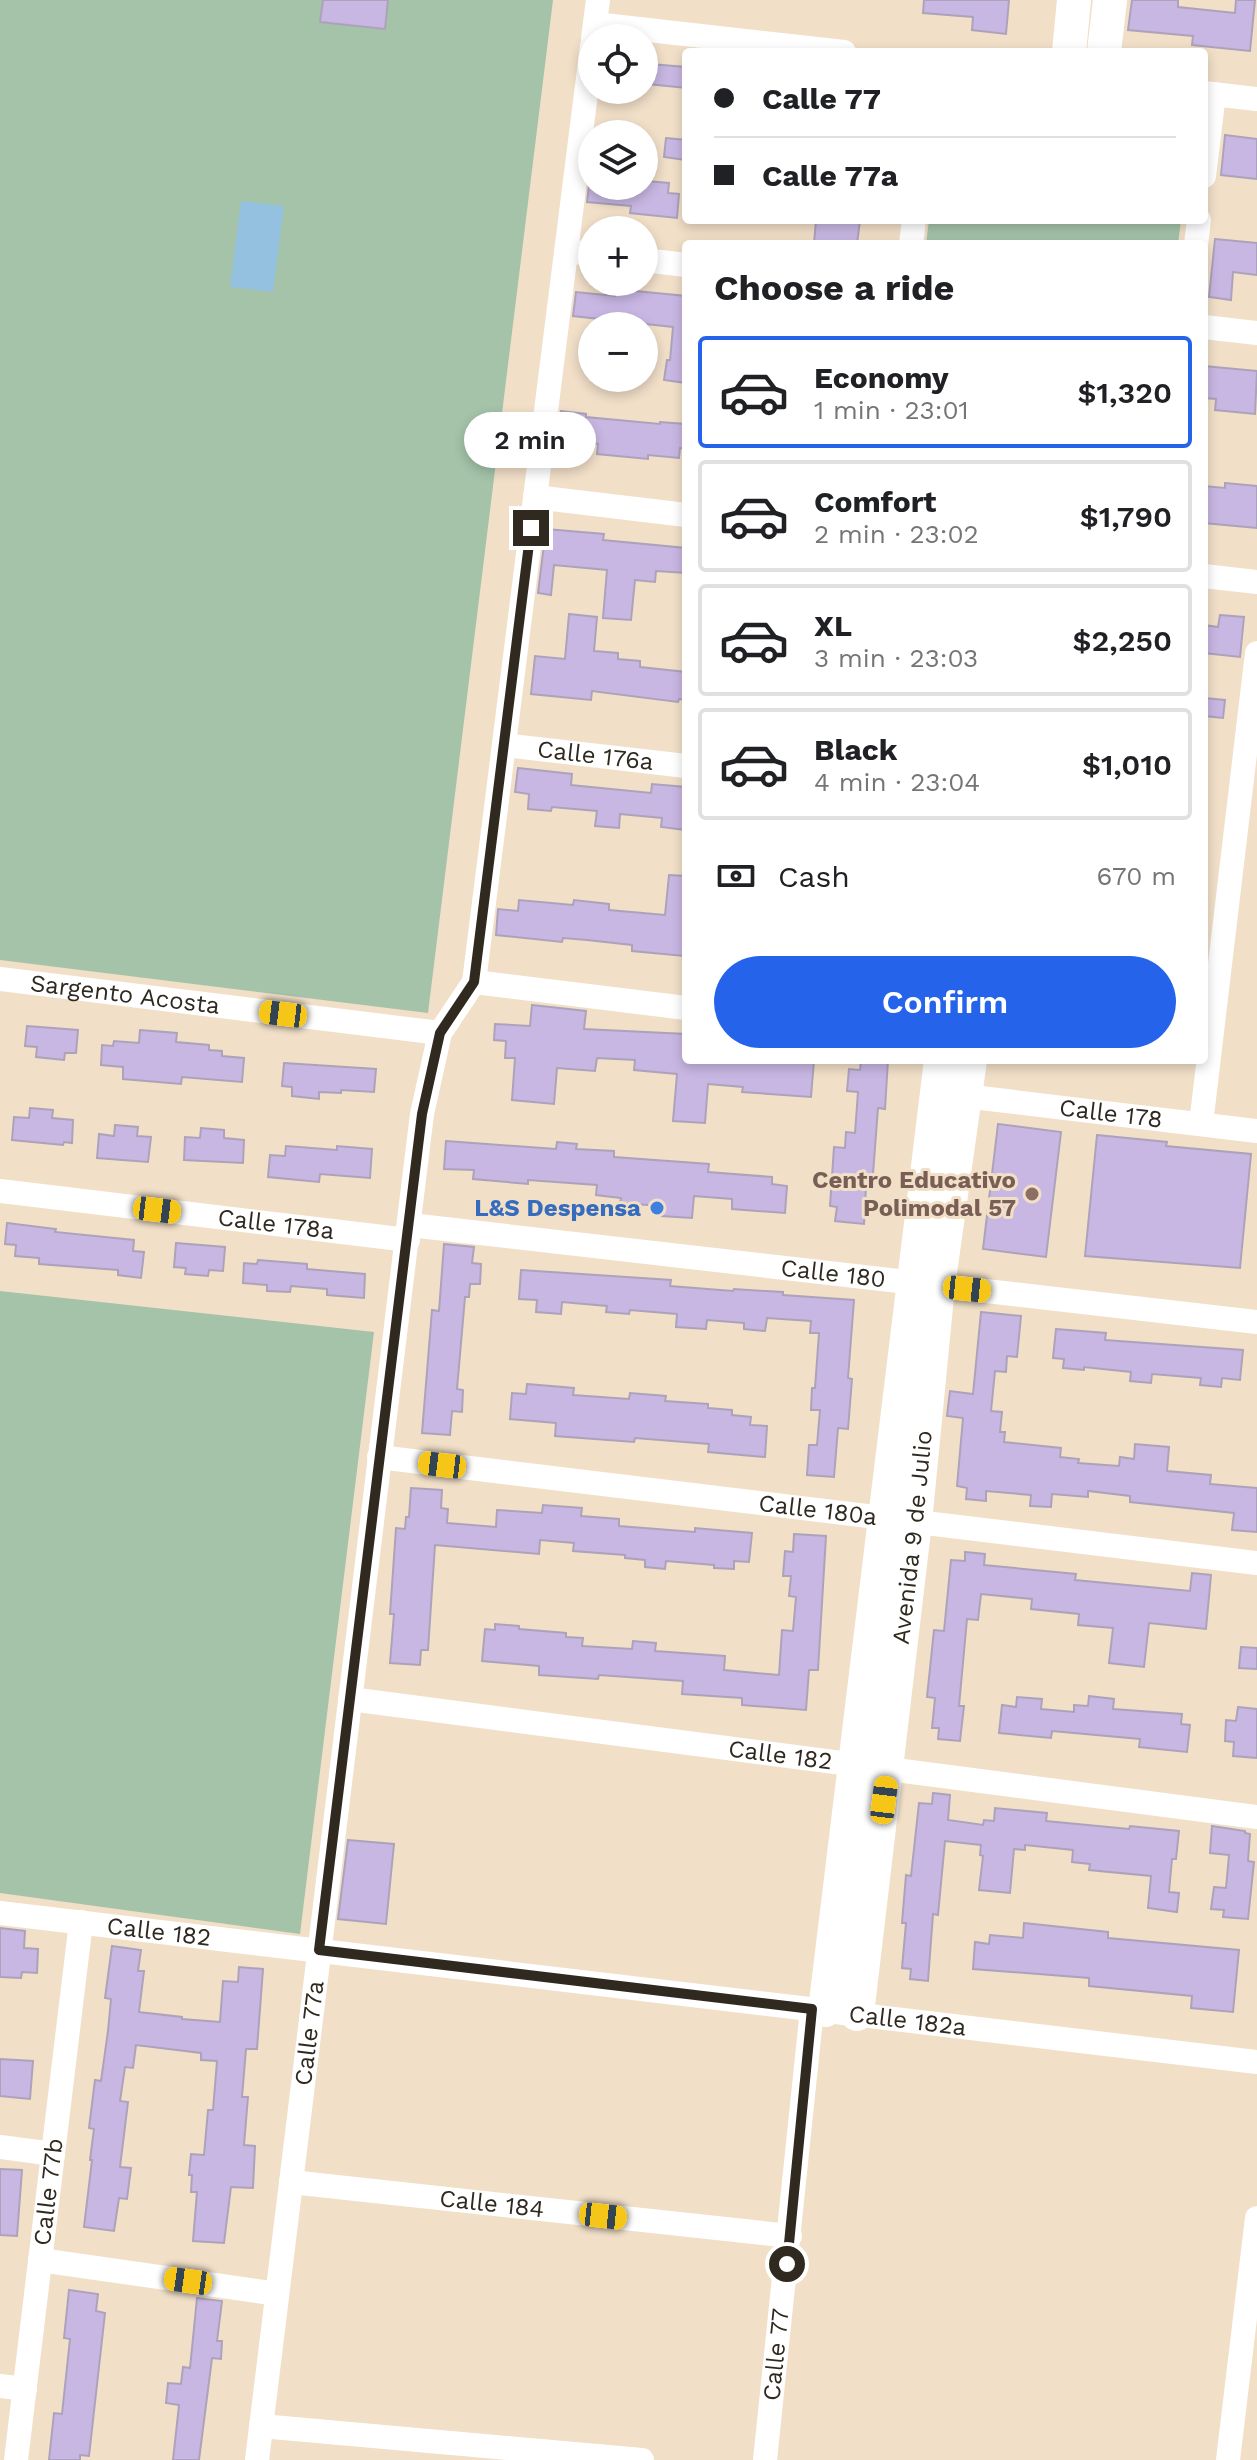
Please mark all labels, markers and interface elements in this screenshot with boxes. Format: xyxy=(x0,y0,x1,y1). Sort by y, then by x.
map controls xyxy=(578,24,658,392)
button: locate xyxy=(578,24,658,104)
text: Calle 77 xyxy=(762,81,881,116)
button: layers xyxy=(578,120,658,200)
text: Calle 77a xyxy=(762,158,898,193)
button: + xyxy=(578,216,658,296)
text: Choose a ride xyxy=(714,267,954,309)
button: − xyxy=(578,312,658,392)
icon: car xyxy=(718,356,790,428)
text: Economy xyxy=(814,360,949,395)
text: $1,320 xyxy=(1078,375,1172,410)
text: 1 min · 23:01 xyxy=(814,395,969,425)
callout: 2 min xyxy=(465,412,597,468)
text: 2 min xyxy=(494,425,566,455)
icon: car xyxy=(718,480,790,552)
text: Comfort xyxy=(814,484,936,519)
text: $1,790 xyxy=(1080,499,1172,534)
route end xyxy=(513,510,549,546)
text: 2 min · 23:02 xyxy=(814,519,979,549)
icon: car xyxy=(718,604,790,676)
text: XL xyxy=(814,608,852,643)
text: $2,250 xyxy=(1073,623,1172,658)
text: 3 min · 23:03 xyxy=(814,643,978,673)
icon: car xyxy=(718,728,790,800)
text: Black xyxy=(814,732,898,767)
street label: Calle 176a xyxy=(536,735,655,776)
text: $1,010 xyxy=(1082,747,1172,782)
text: 4 min · 23:04 xyxy=(814,767,980,797)
icon: cash xyxy=(714,854,758,898)
text: Cash xyxy=(778,859,850,894)
text: 670 m xyxy=(1097,861,1176,891)
button: Confirm xyxy=(714,956,1176,1048)
street label: Sargento Acosta xyxy=(29,969,221,1020)
car xyxy=(258,999,308,1029)
street label: Calle 178 xyxy=(1058,1094,1164,1134)
place label: Centro Educativo Polimodal 57 xyxy=(812,1166,1016,1222)
marker: Centro Educativo Polimodal 57 xyxy=(1023,1185,1041,1203)
place label: L&S Despensa xyxy=(474,1194,641,1222)
car xyxy=(132,1195,182,1225)
marker: L&S Despensa xyxy=(648,1199,666,1217)
street label: Calle 178a xyxy=(216,1203,336,1245)
street label: Calle 180 xyxy=(779,1254,887,1293)
car xyxy=(942,1275,992,1303)
street label: Avenida 9 de Julio xyxy=(887,1429,938,1646)
car xyxy=(417,1450,467,1480)
street label: Calle 180a xyxy=(757,1489,879,1531)
street label: Calle 182 xyxy=(727,1734,834,1776)
car xyxy=(869,1775,899,1825)
street label: Calle 182 xyxy=(105,1912,212,1952)
street label: Calle 77a xyxy=(289,1979,330,2087)
street label: Calle 182a xyxy=(847,2000,968,2041)
street label: Calle 77b xyxy=(28,2137,69,2247)
street label: Calle 184 xyxy=(438,2184,546,2223)
car xyxy=(578,2202,628,2230)
route start xyxy=(769,2246,805,2282)
car xyxy=(163,2266,213,2296)
street label: Calle 77 xyxy=(757,2307,795,2402)

